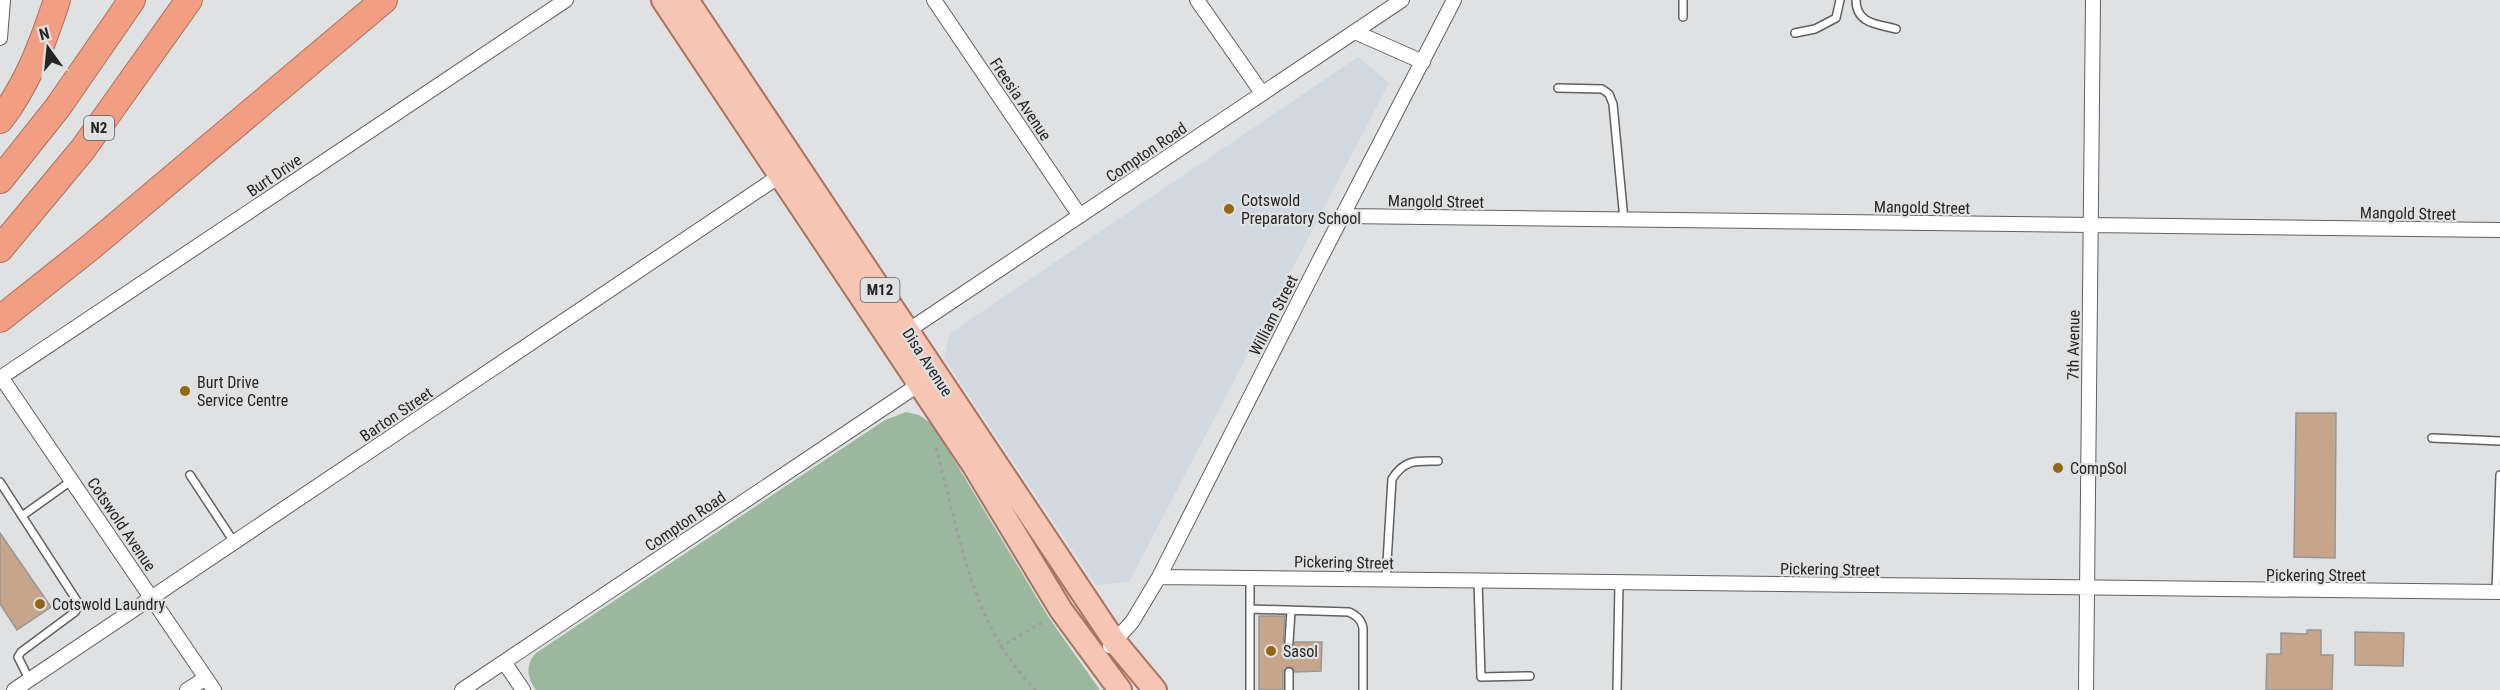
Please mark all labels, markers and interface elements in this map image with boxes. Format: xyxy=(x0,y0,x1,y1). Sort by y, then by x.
north arrow xyxy=(18,18,78,78)
text: N xyxy=(37,24,51,44)
street label: Freesia Avenue xyxy=(986,54,1055,144)
road number: N2 xyxy=(84,116,114,140)
street label: Compton Road xyxy=(1102,118,1190,186)
street label: Burt Drive xyxy=(243,150,305,201)
place label: Cotswold Preparatory School xyxy=(1241,191,1361,228)
street label: Mangold Street xyxy=(1388,191,1485,212)
street label: Mangold Street xyxy=(1874,197,1971,218)
marker: Cotswold Preparatory School xyxy=(1222,202,1236,216)
street label: Mangold Street xyxy=(2360,203,2457,224)
street label: William Street xyxy=(1245,272,1302,359)
road number: M12 xyxy=(860,278,900,302)
street label: 7th Avenue xyxy=(2063,310,2084,380)
street label: Disa Avenue xyxy=(899,325,957,400)
place label: Burt Drive Service Centre xyxy=(197,373,288,410)
street label: Barton Street xyxy=(356,383,436,446)
marker: Burt Drive Service Centre xyxy=(178,384,192,398)
place label: CompSol xyxy=(2070,459,2127,478)
marker: CompSol xyxy=(2051,461,2065,475)
street label: Cotswold Avenue xyxy=(83,474,160,575)
street label: Compton Road xyxy=(641,487,729,555)
street label: Pickering Street xyxy=(1294,552,1394,573)
street label: Pickering Street xyxy=(1780,559,1880,580)
street label: Pickering Street xyxy=(2266,566,2366,585)
place label: Cotswold Laundry xyxy=(52,595,166,614)
marker: Cotswold Laundry xyxy=(33,597,47,611)
place label: Sasol xyxy=(1283,642,1318,661)
marker: Sasol xyxy=(1264,644,1278,658)

